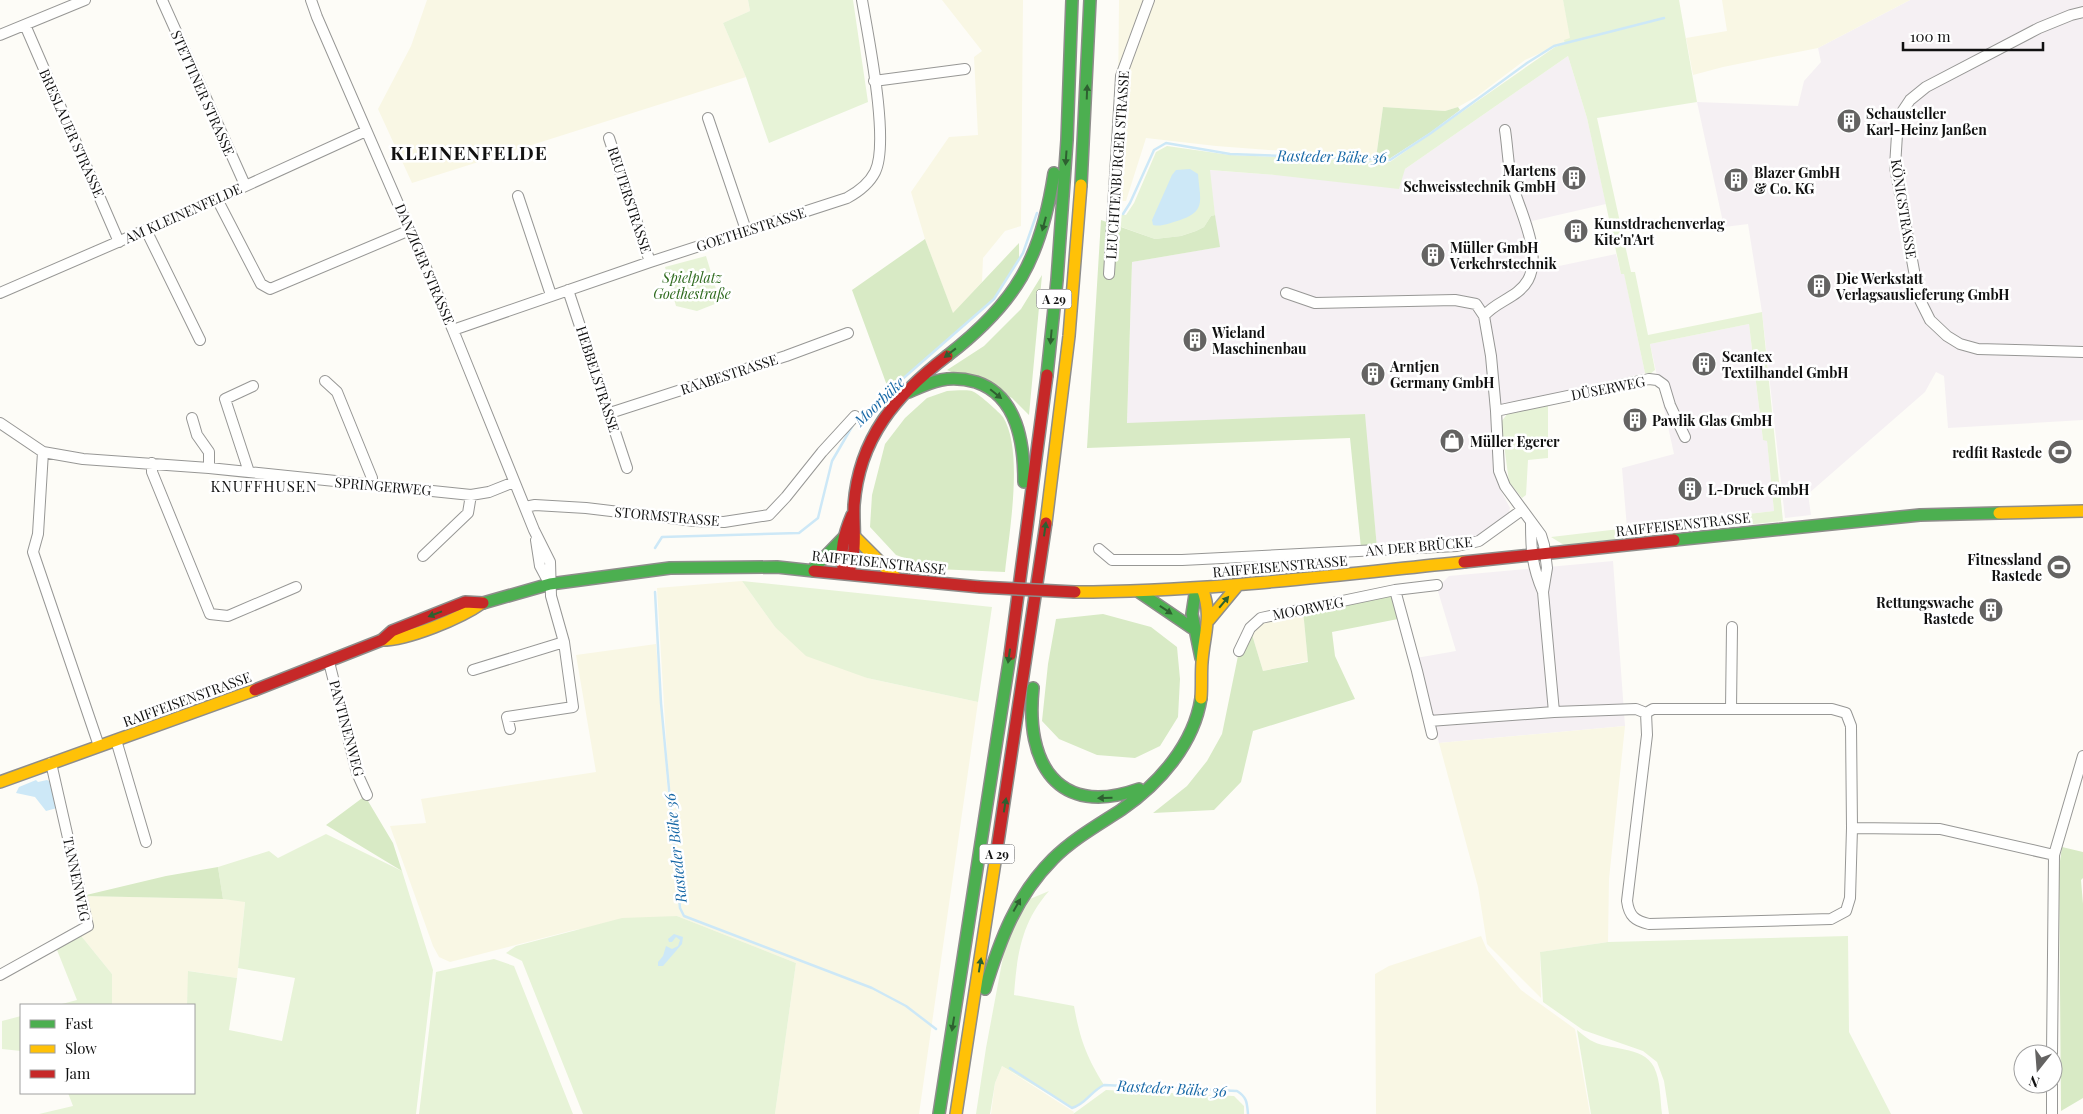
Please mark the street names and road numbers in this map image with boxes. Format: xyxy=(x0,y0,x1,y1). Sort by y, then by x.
street label: STETTINER STRASSE xyxy=(167,27,239,159)
street label: BRESLAUER STRASSE xyxy=(35,66,109,200)
street label: LEUCHTENBURGER STRASSE xyxy=(1101,70,1133,260)
street label: REUTERSTRASSE xyxy=(604,144,656,256)
street label: KÖNIGSTRASSE xyxy=(1887,158,1921,260)
street label: AM KLEINENFELDE xyxy=(120,179,245,248)
street label: DANZIGER STRASSE xyxy=(391,201,459,327)
street label: GOETHESTRASSE xyxy=(694,202,808,256)
road number: A 29 xyxy=(1036,290,1072,308)
street label: HEBBELSTRASSE xyxy=(572,323,624,435)
street label: RAABESTRASSE xyxy=(678,349,780,399)
street label: DÜSERWEG xyxy=(1569,371,1647,404)
street label: SPRINGERWEG xyxy=(334,472,432,500)
street label: STORMSTRASSE xyxy=(614,502,720,530)
street label: RAIFFEISENSTRASSE xyxy=(1615,507,1751,541)
street label: AN DER BRÜCKE xyxy=(1364,532,1473,560)
street label: RAIFFEISENSTRASSE xyxy=(811,545,947,579)
street label: RAIFFEISENSTRASSE xyxy=(1212,551,1348,581)
street label: MOORWEG xyxy=(1271,592,1345,624)
street label: RAIFFEISENSTRASSE xyxy=(120,667,254,731)
street label: PANTINENWEG xyxy=(325,678,369,778)
street label: TANNENWEG xyxy=(59,835,95,923)
road number: A 29 xyxy=(980,844,1014,864)

